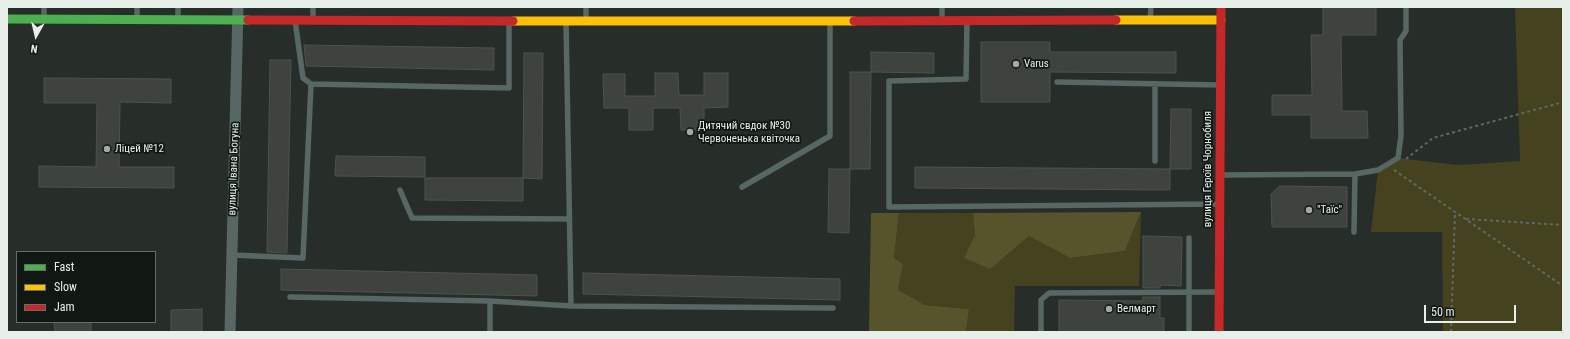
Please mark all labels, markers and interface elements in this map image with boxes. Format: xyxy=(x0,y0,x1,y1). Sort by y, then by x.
north arrow xyxy=(16,16,56,56)
text: N xyxy=(30,41,39,55)
place label: Varus xyxy=(1024,57,1049,71)
marker: Varus xyxy=(1011,59,1021,69)
street label: вулиця Героїв Чорнобиля xyxy=(1201,111,1215,227)
place label: Дитячий свдок №30 Червоненька квіточка xyxy=(698,119,800,145)
street label: вулиця Івана Богуна xyxy=(226,122,242,216)
marker: Дитячий свдок №30 Червоненька квіточка xyxy=(685,127,695,137)
place label: Ліцей №12 xyxy=(115,142,164,156)
marker: Ліцей №12 xyxy=(102,144,112,154)
place label: "Таїс" xyxy=(1317,203,1342,217)
marker: "Таїс" xyxy=(1304,205,1314,215)
legend xyxy=(16,251,156,323)
text: Fast xyxy=(54,260,74,274)
text: Slow xyxy=(54,280,77,294)
scale bar xyxy=(1426,297,1518,323)
text: Jam xyxy=(54,300,75,314)
place label: Велмарт xyxy=(1117,302,1156,316)
marker: Велмарт xyxy=(1104,304,1114,314)
text: 50 m xyxy=(1431,305,1455,319)

